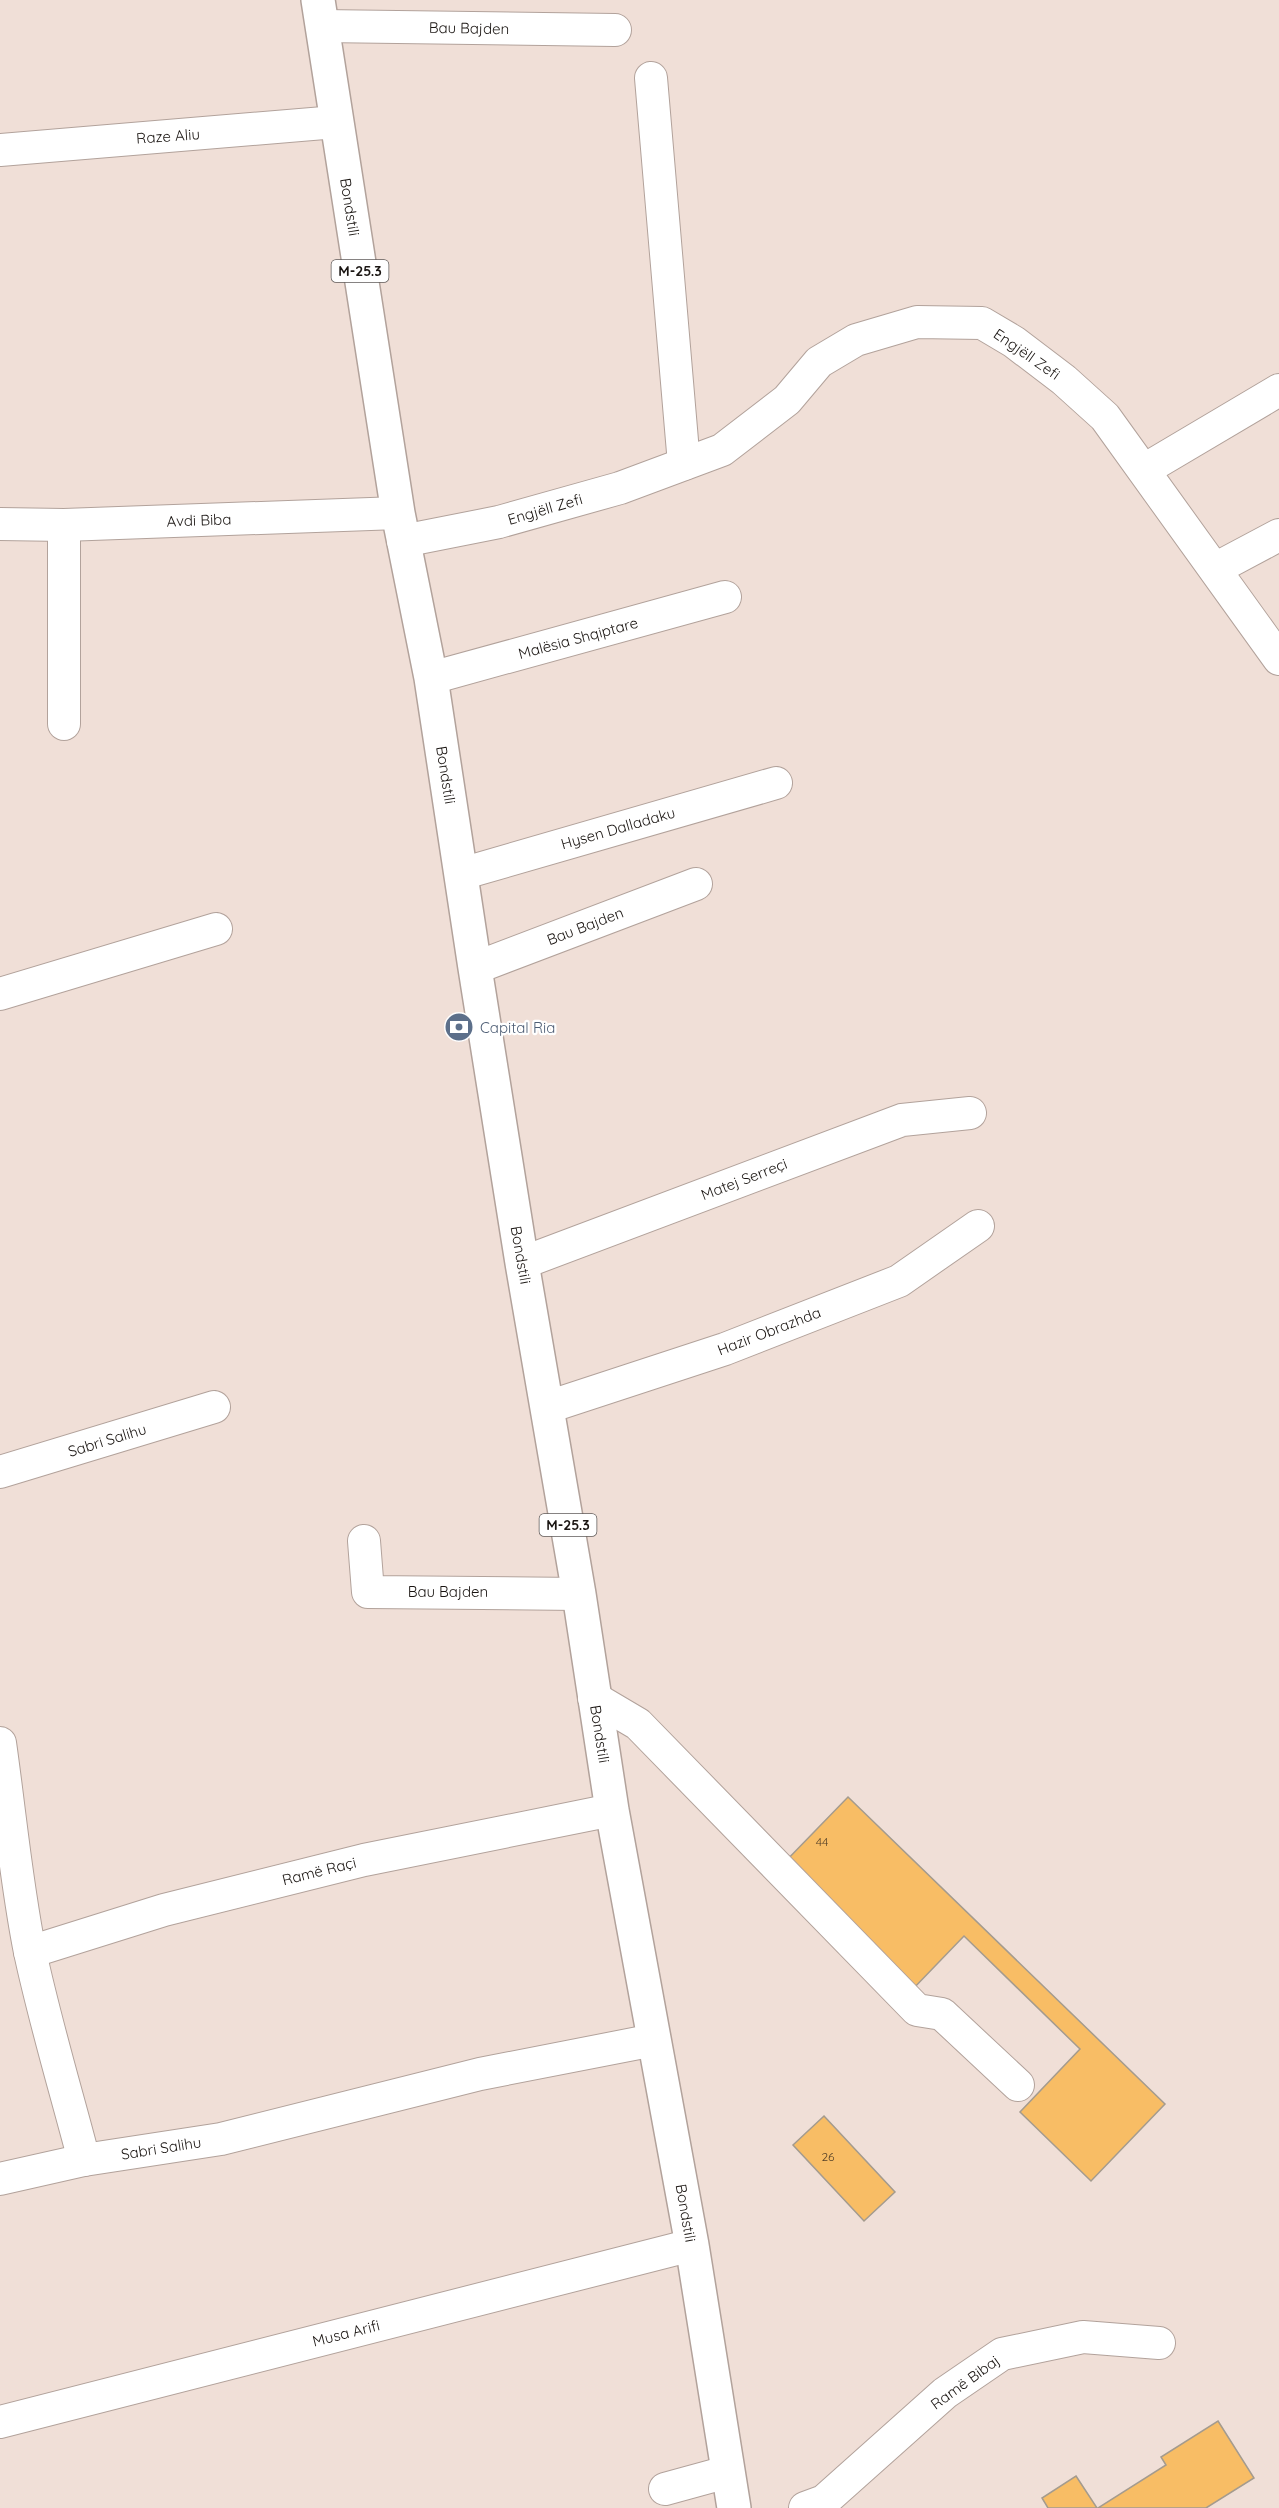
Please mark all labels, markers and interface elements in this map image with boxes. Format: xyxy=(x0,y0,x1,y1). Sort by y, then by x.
street label: Bau Bajden xyxy=(429,18,509,38)
street label: Raze Aliu xyxy=(136,124,200,148)
street label: Bondstili xyxy=(336,177,364,237)
road number: M-25.3 xyxy=(332,260,388,282)
street label: Engjëll Zefi xyxy=(990,324,1064,384)
street label: Engjëll Zefi xyxy=(505,489,585,529)
street label: Avdi Biba xyxy=(166,509,232,531)
street label: Malësia Shqiptare xyxy=(516,613,640,663)
street label: Bondstili xyxy=(432,745,460,805)
street label: Hysen Dalladaku xyxy=(559,803,677,853)
street label: Bau Bajden xyxy=(544,903,626,949)
bank icon: Capital Ria xyxy=(443,1011,475,1043)
place label: Capital Ria xyxy=(480,1018,555,1037)
street label: Matej Serreçi xyxy=(698,1154,790,1204)
street label: Bondstili xyxy=(507,1225,535,1285)
street label: Hazir Obrazhda xyxy=(715,1303,823,1359)
street label: Sabri Salihu xyxy=(66,1419,148,1461)
road number: M-25.3 xyxy=(540,1514,596,1536)
street label: Bau Bajden xyxy=(408,1582,488,1601)
street label: Bondstili xyxy=(586,1704,614,1764)
house number: 44 xyxy=(816,1834,828,1849)
street label: Ramë Raçi xyxy=(280,1853,358,1889)
street label: Sabri Salihu xyxy=(120,2132,202,2164)
house number: 26 xyxy=(821,2149,835,2164)
street label: Bondstili xyxy=(672,2183,700,2243)
street label: Musa Arifi xyxy=(310,2315,382,2351)
street label: Ramë Bibaj xyxy=(927,2351,1003,2413)

